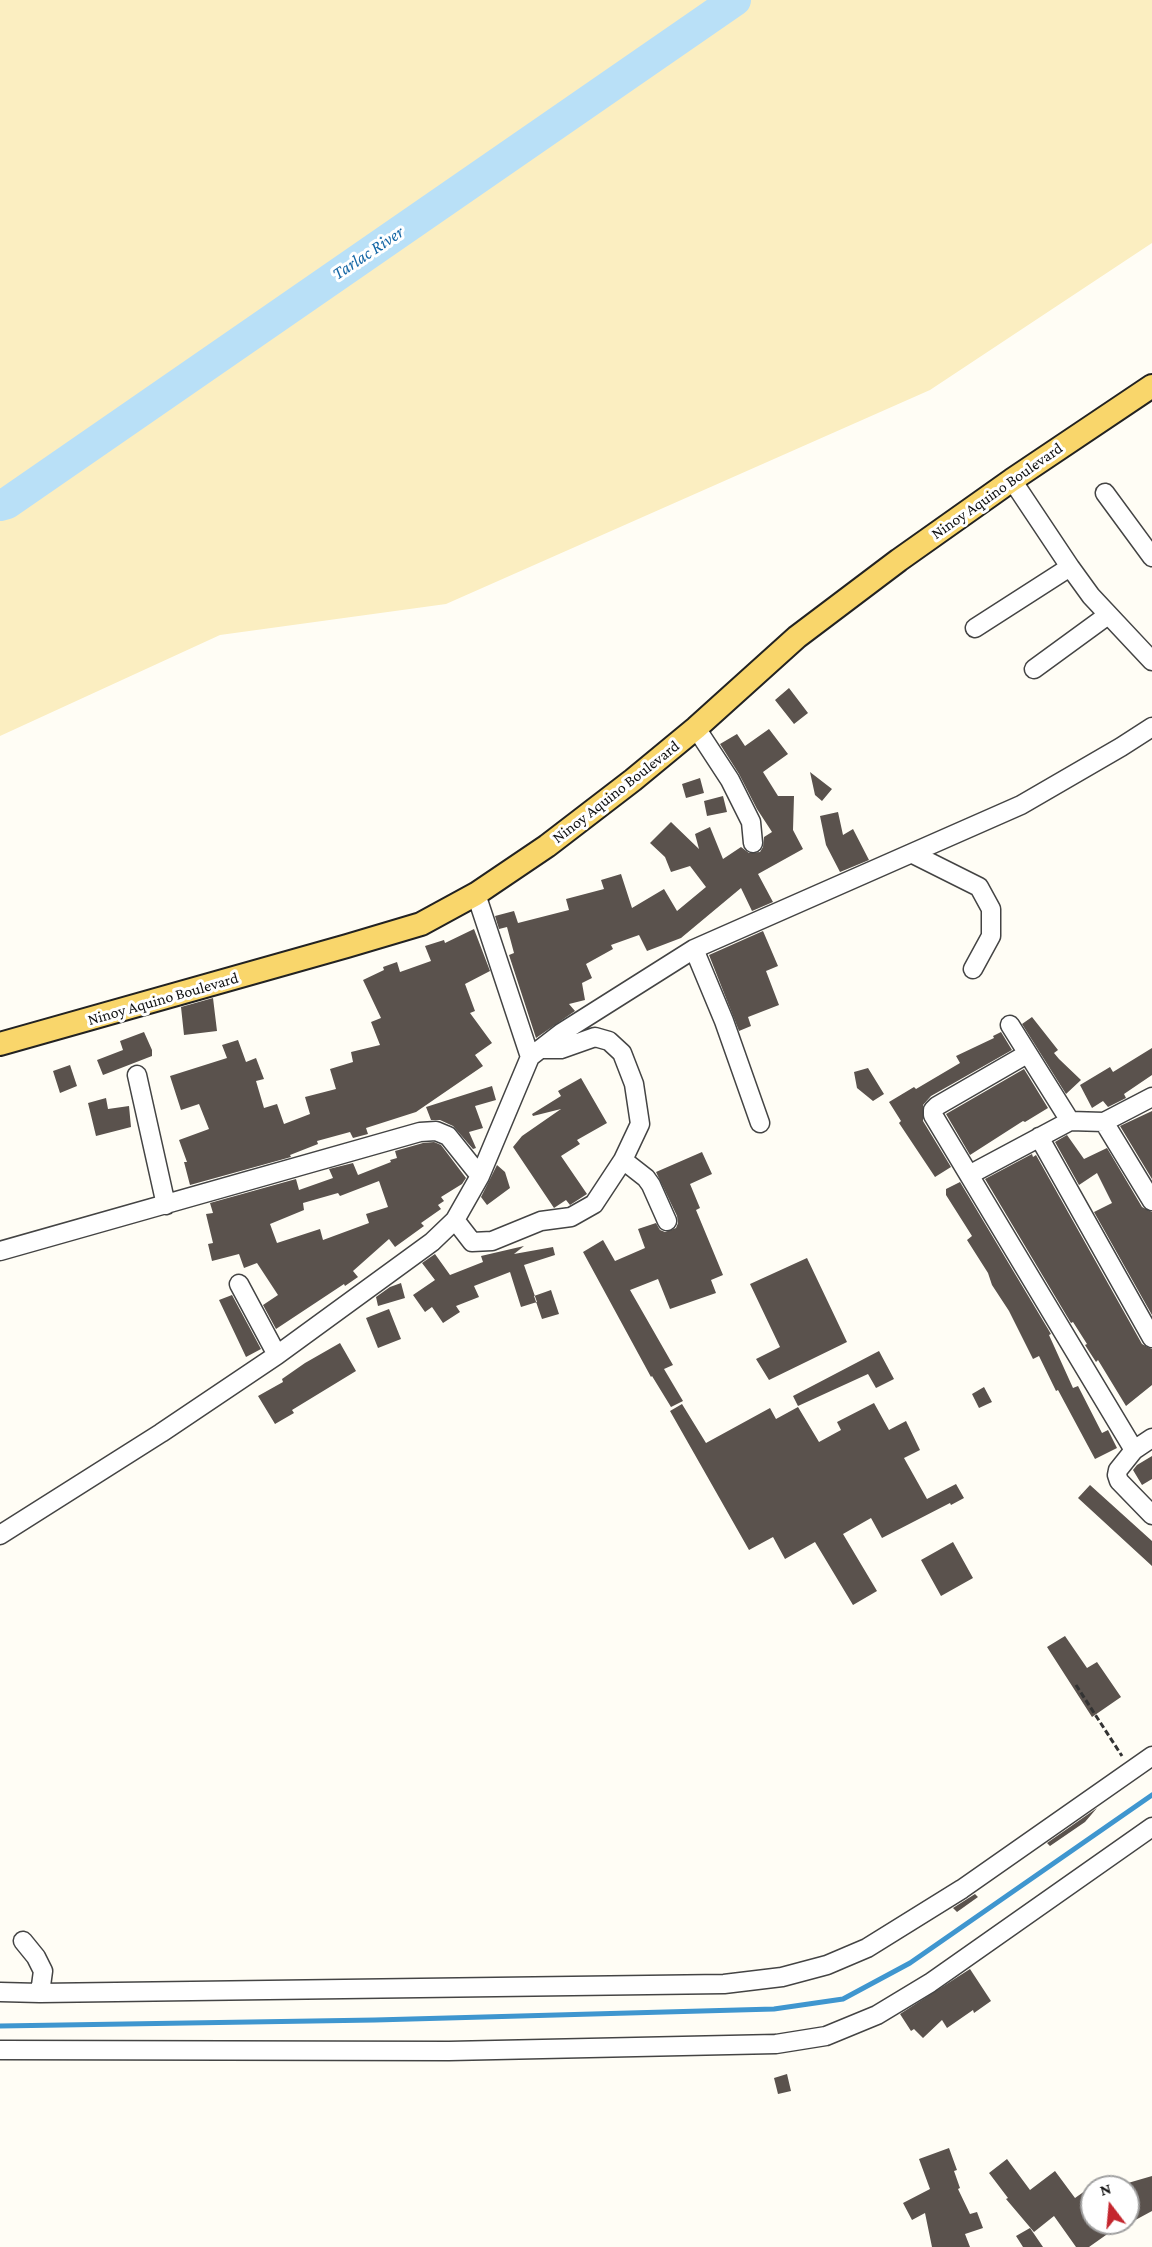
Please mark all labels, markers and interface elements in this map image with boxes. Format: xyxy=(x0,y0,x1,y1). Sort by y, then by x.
water label: Tarlac River xyxy=(328,221,408,285)
street label: Ninoy Aquino Boulevard xyxy=(928,438,1066,544)
street label: Ninoy Aquino Boulevard xyxy=(549,736,683,848)
street label: Ninoy Aquino Boulevard xyxy=(85,968,241,1030)
north arrow xyxy=(1080,2175,1140,2235)
text: N xyxy=(1098,2179,1113,2199)

